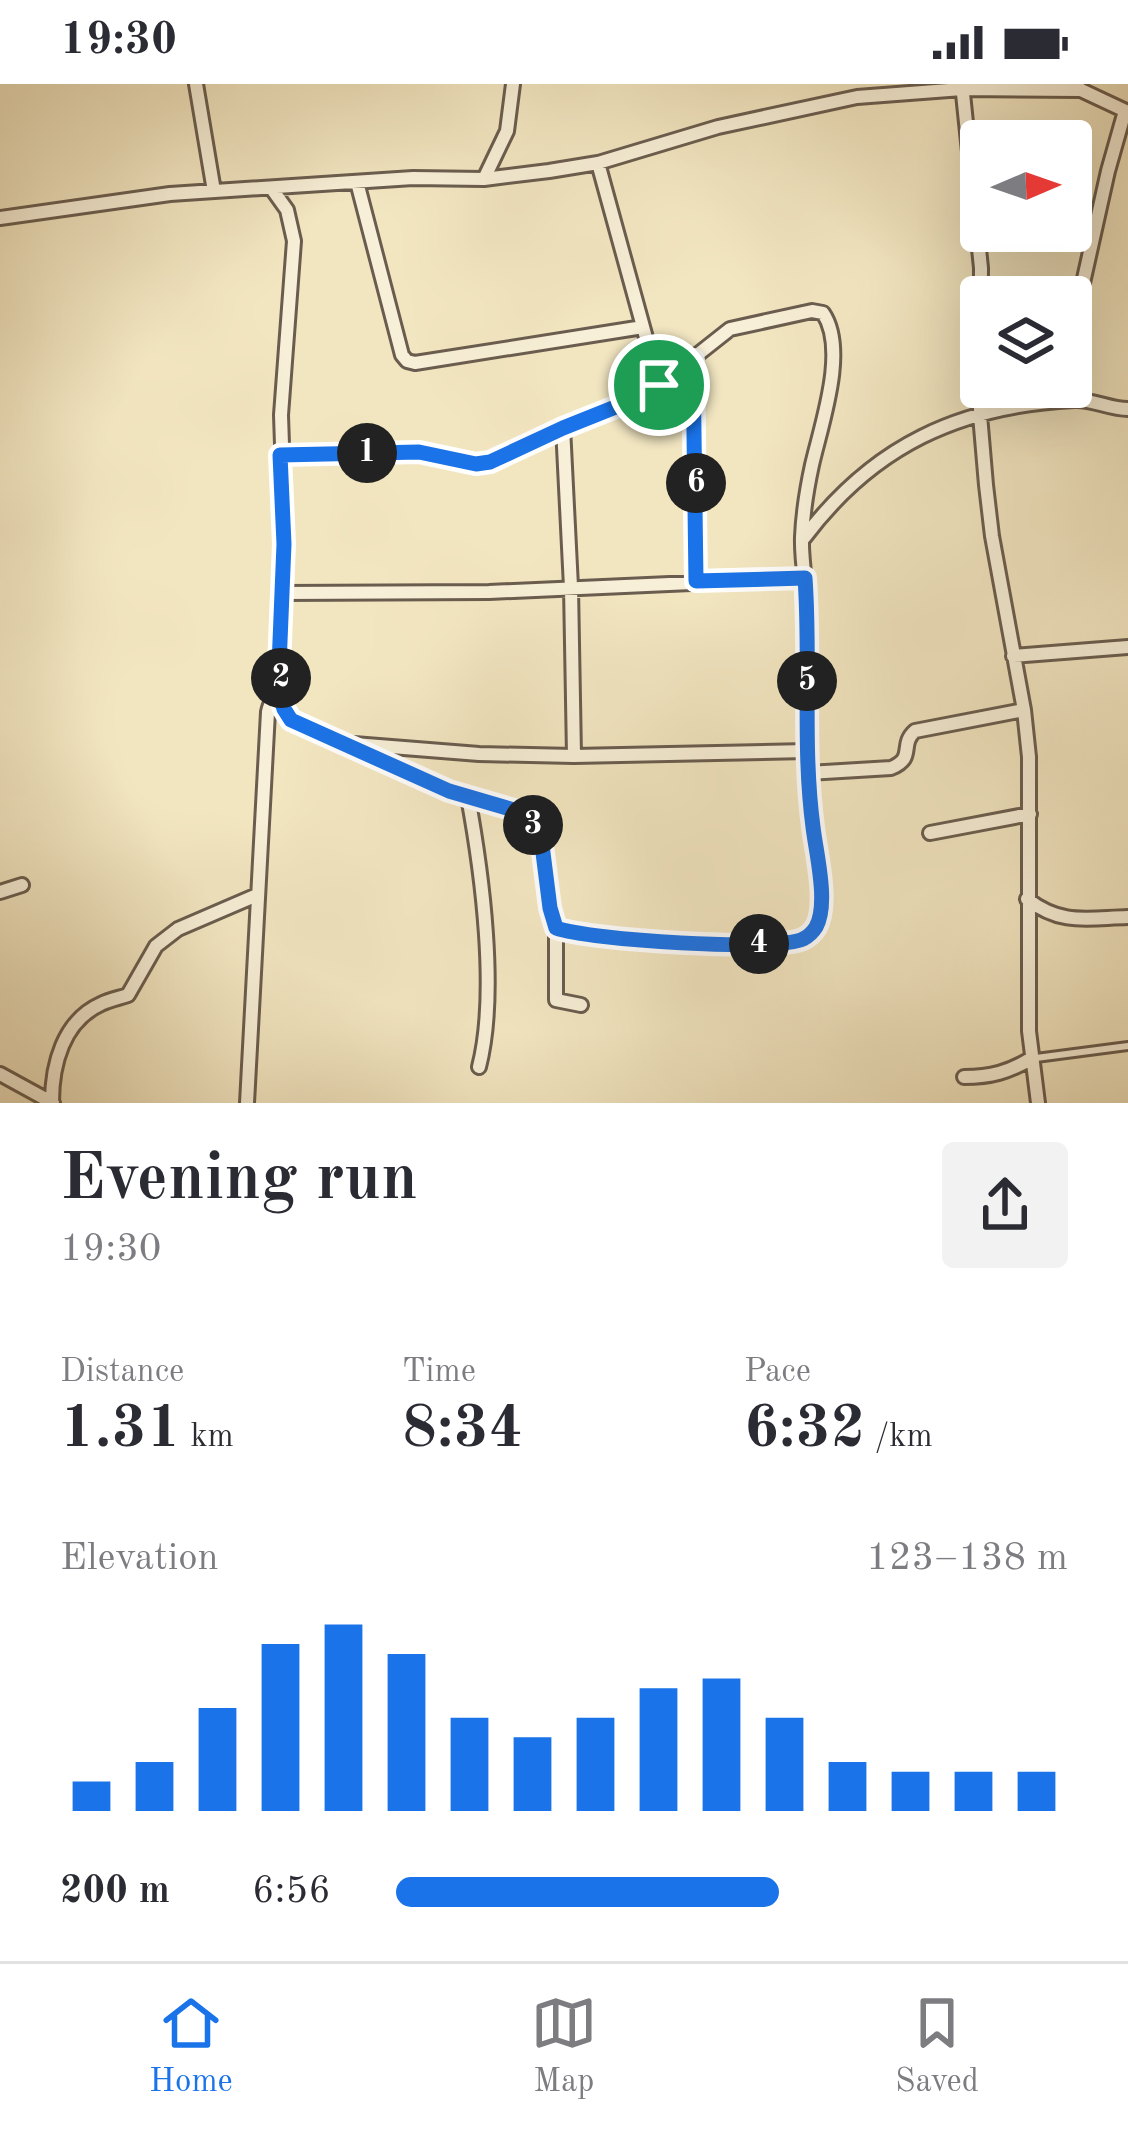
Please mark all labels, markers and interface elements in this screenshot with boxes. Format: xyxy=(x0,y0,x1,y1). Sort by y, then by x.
text: 19:30 xyxy=(60,19,177,64)
north arrow xyxy=(960,120,1092,252)
map controls xyxy=(960,120,1092,408)
button: layers xyxy=(960,276,1092,408)
pin xyxy=(608,334,710,436)
icon: arrive xyxy=(626,352,692,418)
pin: 1 xyxy=(337,423,397,483)
text: 1 xyxy=(357,436,377,469)
pin: 6 xyxy=(666,453,726,513)
text: 6 xyxy=(686,466,706,499)
pin: 2 xyxy=(251,648,311,708)
pin: 5 xyxy=(777,651,837,711)
text: 2 xyxy=(271,661,291,694)
text: 5 xyxy=(797,664,817,697)
pin: 3 xyxy=(503,795,563,855)
text: 3 xyxy=(523,808,543,841)
pin: 4 xyxy=(729,914,789,974)
text: 4 xyxy=(749,927,769,960)
button: share xyxy=(942,1142,1068,1268)
text: Evening run xyxy=(60,1148,418,1214)
text: 19:30 xyxy=(60,1230,161,1269)
text: Distance xyxy=(60,1356,184,1389)
text: Time xyxy=(402,1356,476,1389)
text: Pace xyxy=(744,1356,811,1389)
text: 1.31 xyxy=(60,1400,181,1460)
text: 8:34 xyxy=(402,1400,523,1460)
text: 6:32 xyxy=(744,1400,865,1460)
text: km xyxy=(181,1421,234,1454)
text: /km xyxy=(865,1421,933,1454)
text: Elevation xyxy=(60,1539,219,1578)
text: 123–138 m xyxy=(866,1539,1068,1578)
text: 200 m xyxy=(60,1872,170,1911)
text: 6:56 xyxy=(252,1872,331,1911)
tab: Home xyxy=(149,1990,233,2103)
tab: Map xyxy=(531,1990,597,2103)
tab: Saved xyxy=(895,1990,979,2103)

